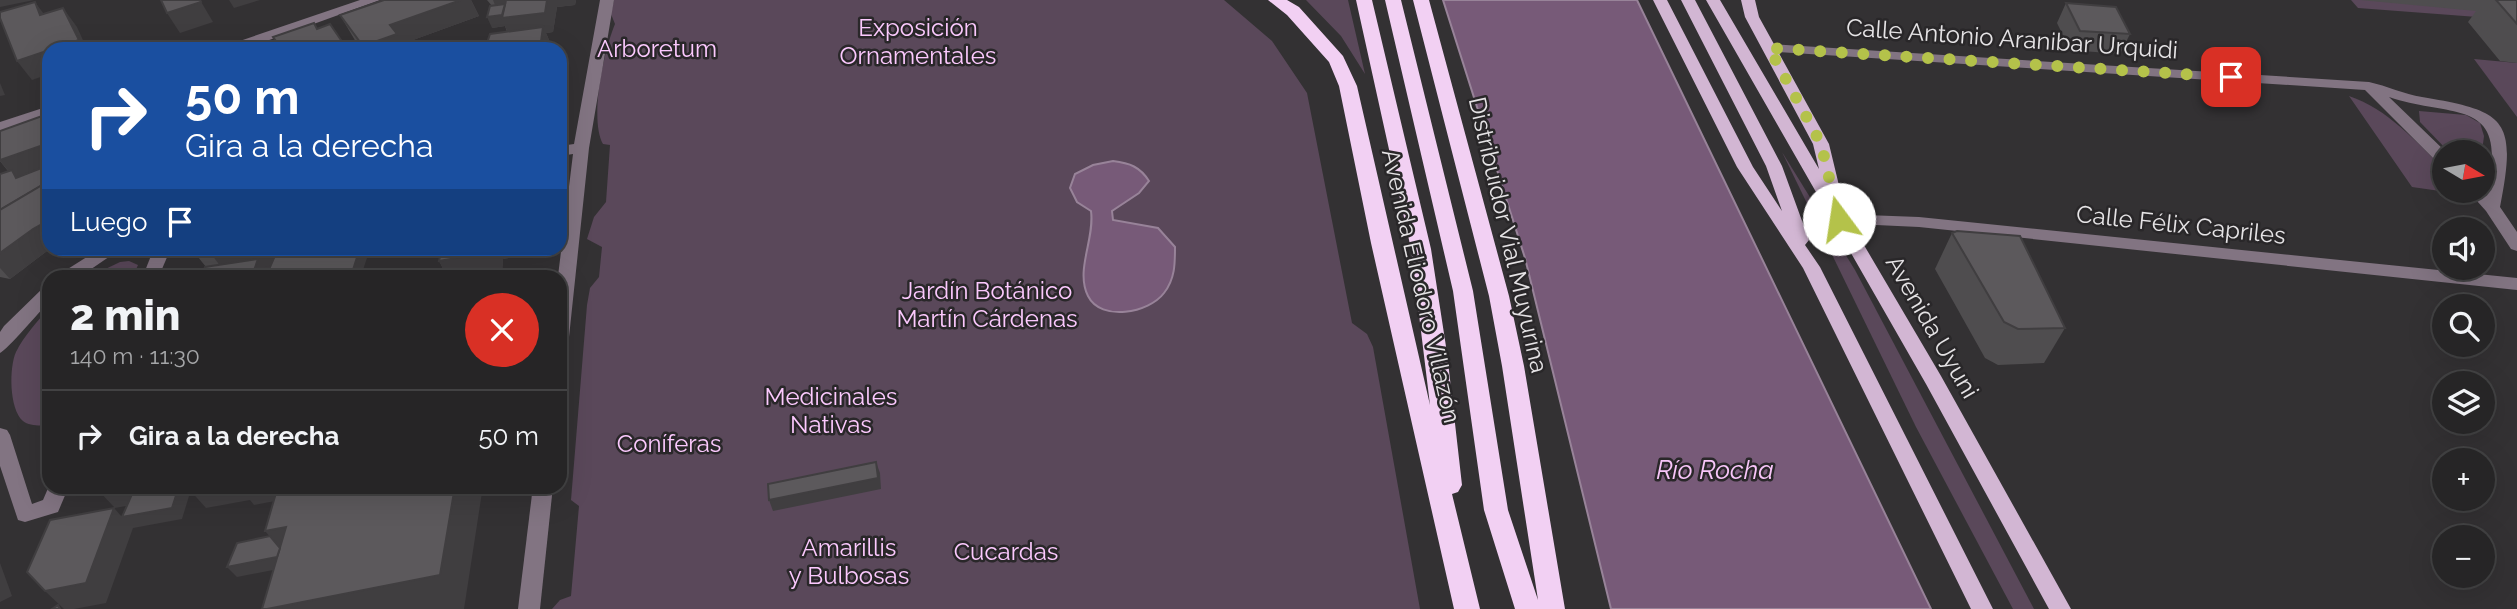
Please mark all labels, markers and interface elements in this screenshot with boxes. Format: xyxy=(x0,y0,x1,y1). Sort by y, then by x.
street label: Calle Antonio Aranibar Urquidi xyxy=(1845,12,2179,65)
park label: Exposición Ornamentales xyxy=(840,13,996,70)
park label: Arboretum xyxy=(597,34,717,63)
pin xyxy=(2201,47,2261,107)
icon: arrive xyxy=(2212,58,2250,96)
text: 50 m xyxy=(185,68,300,125)
icon: right xyxy=(70,70,161,161)
street label: Distribuidor Vial Muyurina xyxy=(1463,94,1554,376)
text: Gira a la derecha xyxy=(185,127,433,164)
north arrow xyxy=(2432,140,2496,203)
map controls xyxy=(2432,140,2495,588)
street label: Avenida Eliodoro Villazón xyxy=(1376,146,1467,426)
position arrow xyxy=(1802,182,1876,256)
street label: Calle Félix Capriles xyxy=(2075,199,2287,250)
icon: arrive xyxy=(161,203,199,241)
text: Luego xyxy=(70,207,147,237)
button: sound xyxy=(2432,217,2495,280)
street label: Avenida Uyuni xyxy=(1880,250,1985,403)
park label: Jardín Botánico Martín Cárdenas xyxy=(896,276,1078,333)
text: 2 min xyxy=(70,291,180,340)
button: close xyxy=(465,293,539,367)
button: search xyxy=(2432,294,2495,357)
text: 140 m · 11:30 xyxy=(70,342,200,369)
button: layers xyxy=(2432,371,2495,434)
park label: Medicinales Nativas xyxy=(765,382,897,439)
icon: right xyxy=(70,417,108,455)
text: Gira a la derecha xyxy=(129,421,339,451)
text: 50 m xyxy=(478,421,539,451)
park label: Coníferas xyxy=(617,429,721,458)
button: + xyxy=(2432,448,2495,511)
water label: Río Rocha xyxy=(1656,455,1774,485)
button: − xyxy=(2432,525,2495,588)
park label: Amarillis y Bulbosas xyxy=(789,533,909,590)
park label: Cucardas xyxy=(954,537,1058,566)

